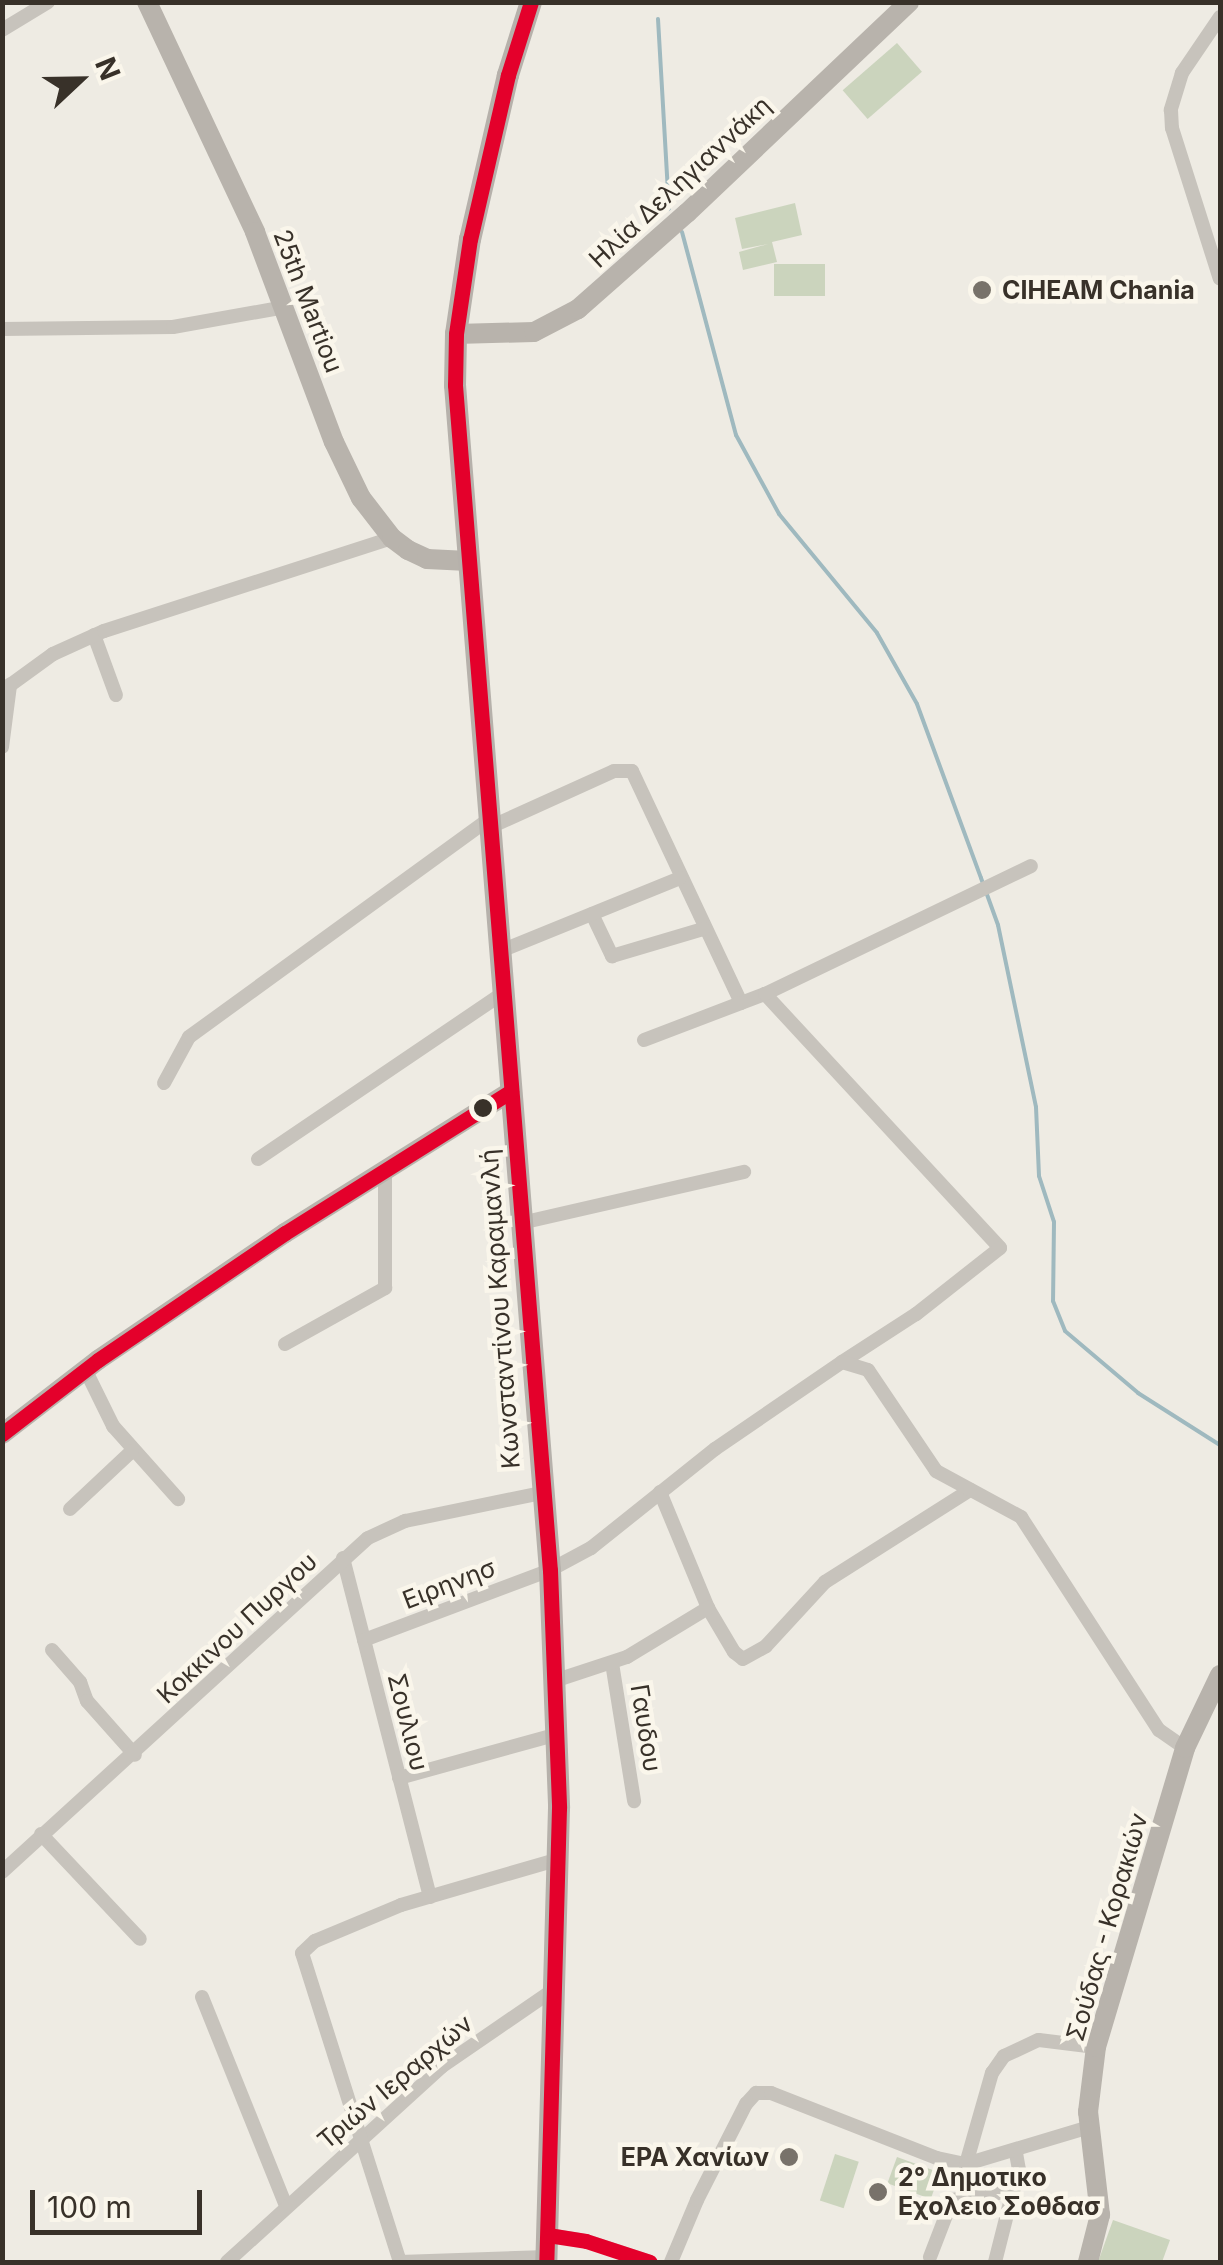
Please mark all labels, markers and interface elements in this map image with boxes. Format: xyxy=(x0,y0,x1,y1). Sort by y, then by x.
north arrow xyxy=(30,30,130,130)
text: N xyxy=(88,52,128,85)
street label: Ηλία Δεληγιαννάκη xyxy=(583,90,777,274)
street label: 25th Martiou xyxy=(267,225,349,377)
place label: CIHEAM Chania xyxy=(1002,275,1195,305)
marker: CIHEAM Chania xyxy=(971,279,993,301)
unlabelled marker xyxy=(473,1098,493,1118)
street label: Κωνσταντίνου Καραμανλή xyxy=(474,1148,526,1470)
street label: Κοκκινου Πυργου xyxy=(151,1546,323,1710)
street label: Ειρηνησ xyxy=(398,1553,500,1615)
street label: Σουλιου xyxy=(381,1670,435,1774)
street label: Γαυδου xyxy=(624,1682,668,1774)
street label: Σούδας - Κορακιών xyxy=(1060,1810,1154,2044)
street label: Τριών Ιεραρχών xyxy=(312,2009,478,2155)
place label: ΕΡΑ Χανίων xyxy=(621,2142,769,2172)
marker: ΕΡΑ Χανίων xyxy=(778,2146,800,2168)
place label: 2° Δημοτικο Εχολειο Σοθδασ xyxy=(898,2163,1100,2222)
scale bar xyxy=(35,2170,208,2232)
marker: 2° Δημοτικο Εχολειο Σοθδασ xyxy=(867,2181,889,2203)
text: 100 m xyxy=(47,2189,132,2225)

